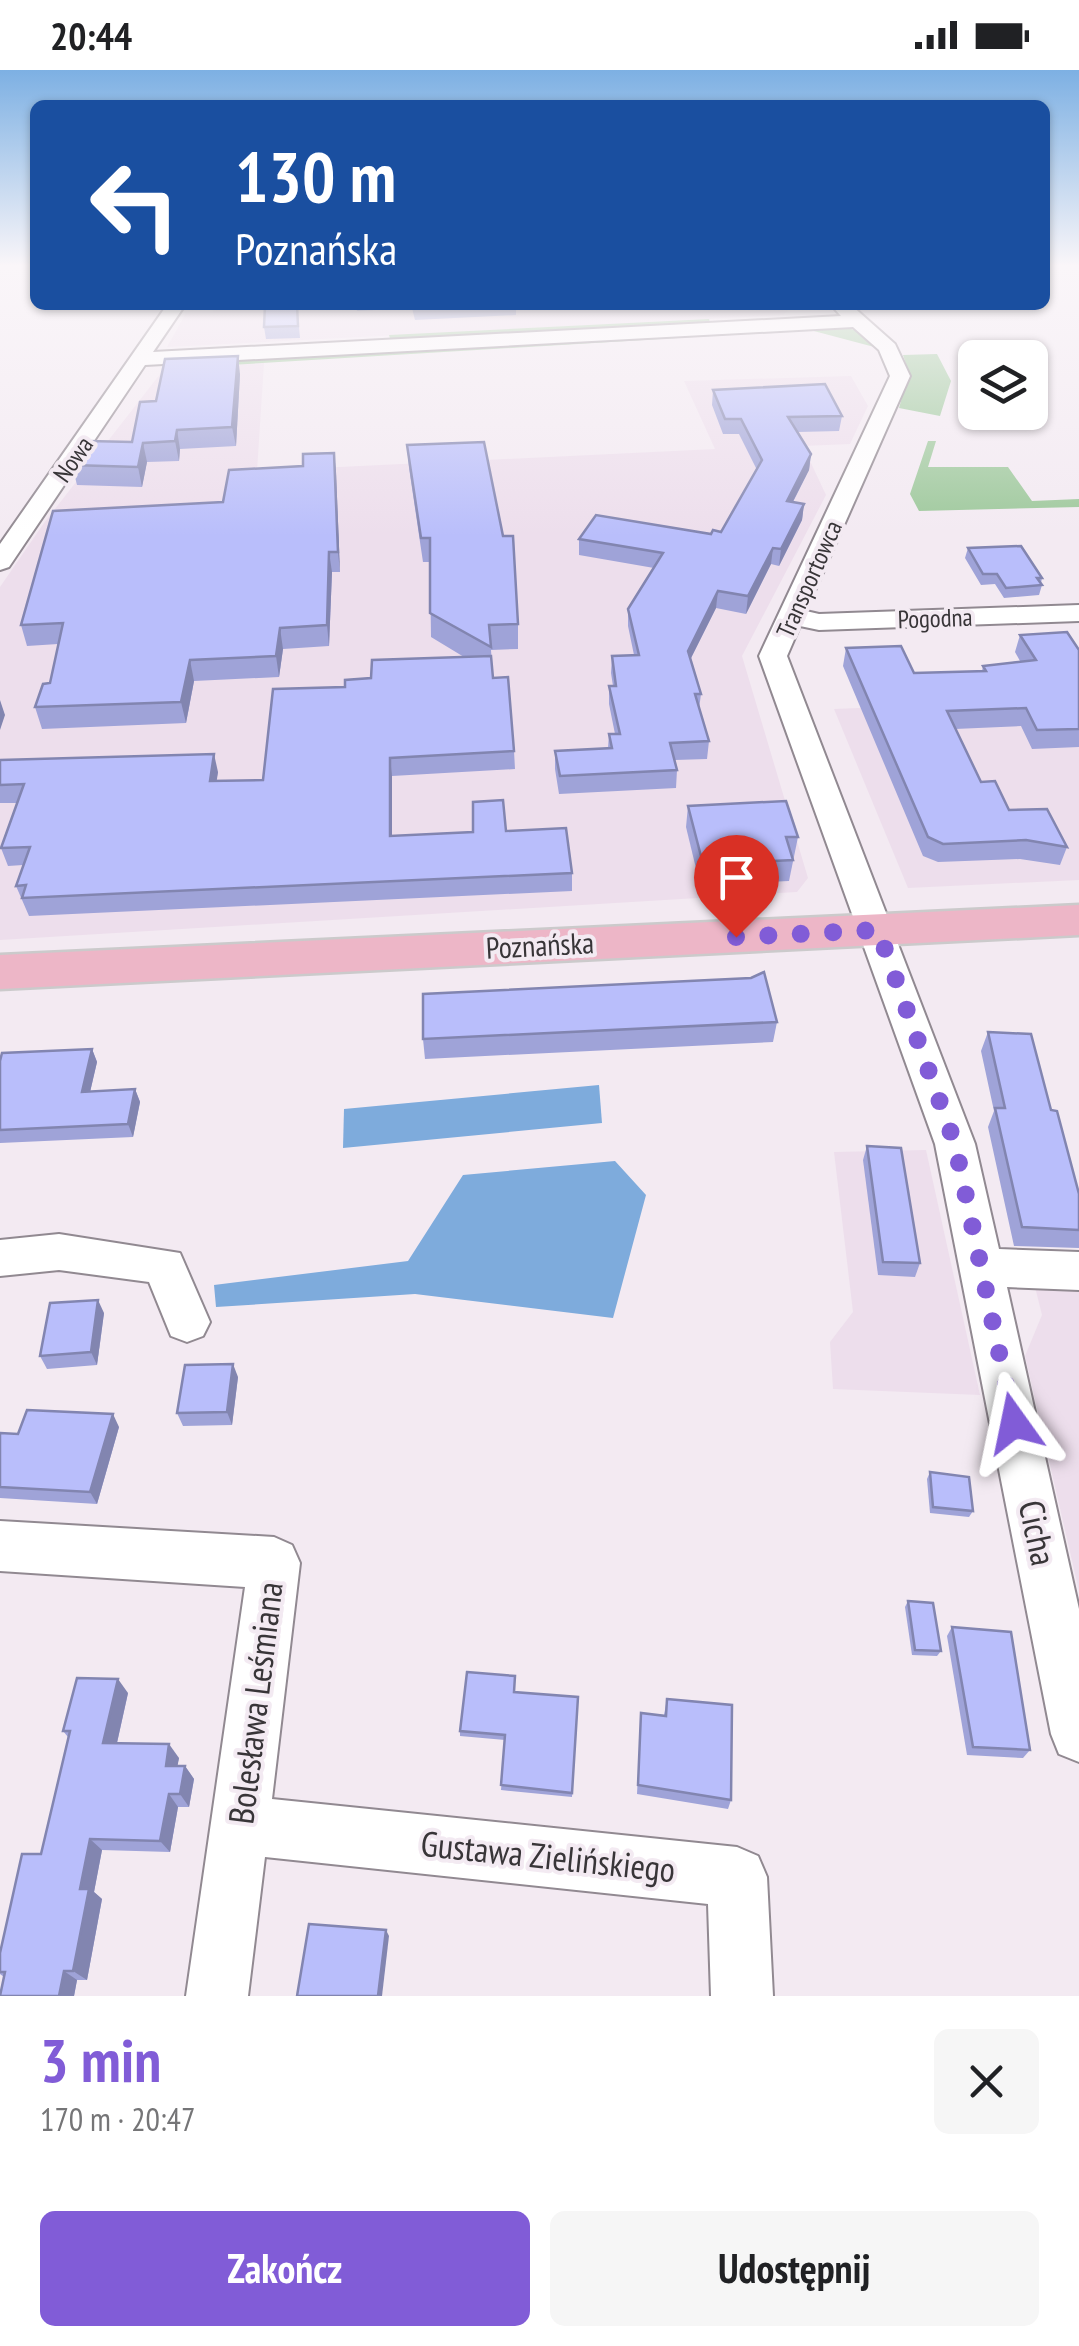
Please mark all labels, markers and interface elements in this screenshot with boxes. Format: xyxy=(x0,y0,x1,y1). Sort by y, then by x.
text: 20:44 xyxy=(50,11,132,60)
text: 130 m xyxy=(235,131,396,221)
icon: left xyxy=(70,140,200,270)
text: Poznańska xyxy=(235,219,397,277)
map controls xyxy=(958,340,1048,430)
button: layers xyxy=(958,340,1048,430)
street label: Nowa xyxy=(46,430,100,488)
street label: Transportowca xyxy=(769,515,849,643)
street label: Pogodna xyxy=(897,601,973,635)
pin xyxy=(694,835,779,938)
icon: arrive xyxy=(709,850,764,905)
street label: Poznańska xyxy=(485,922,595,967)
position arrow xyxy=(962,1371,1066,1475)
street label: Cicha xyxy=(1009,1496,1067,1570)
street label: Bolesława Leśmiana xyxy=(217,1579,293,1826)
street label: Gustawa Zielińskiego xyxy=(419,1820,677,1892)
text: 3 min xyxy=(40,2021,161,2099)
button: close xyxy=(934,2029,1039,2134)
text: 170 m · 20:47 xyxy=(40,2098,195,2140)
button: Zakończ xyxy=(40,2211,530,2326)
button: Udostępnij xyxy=(550,2211,1039,2326)

